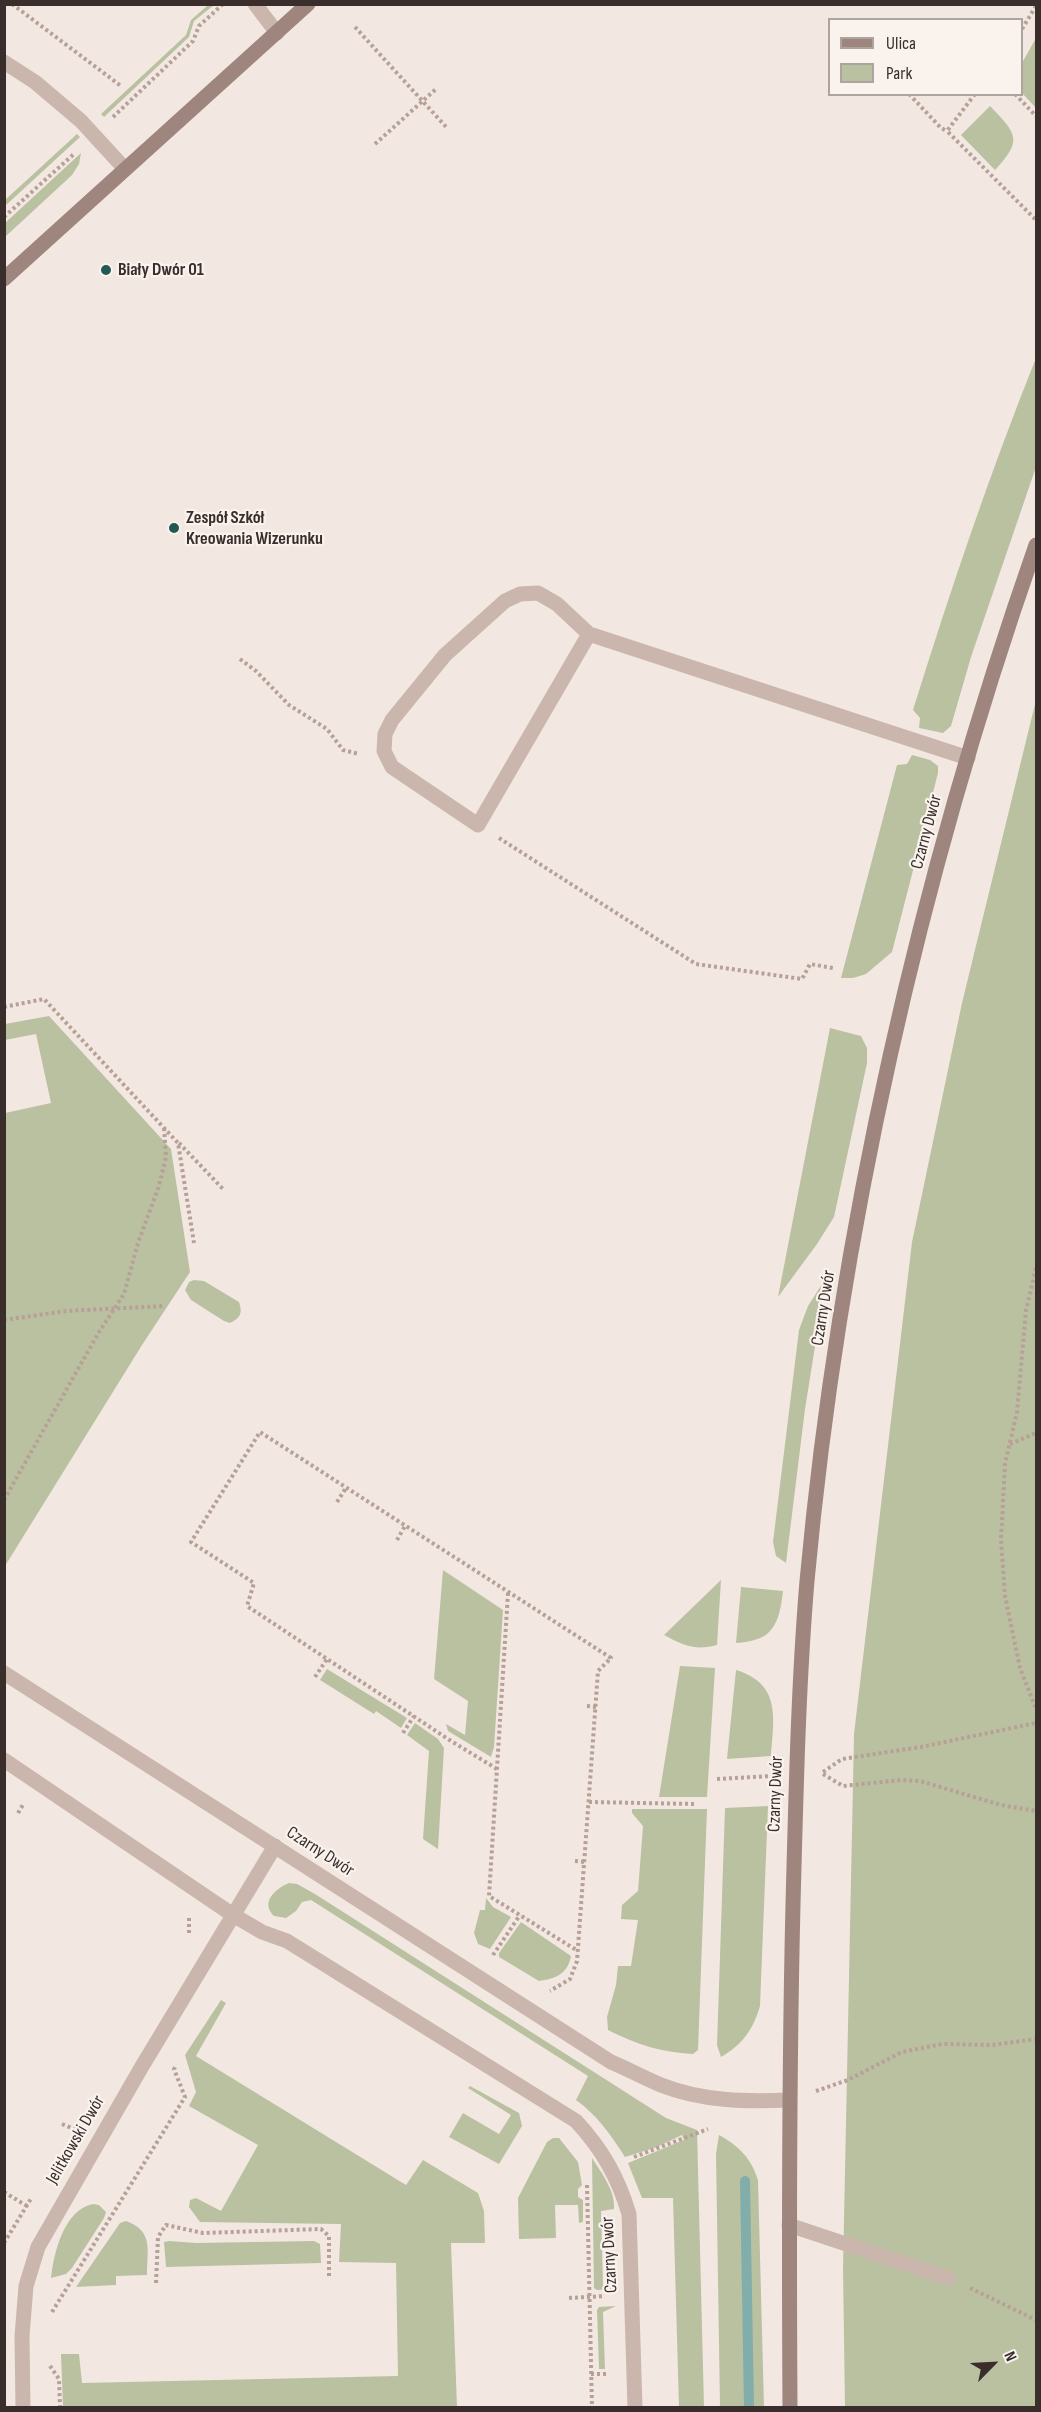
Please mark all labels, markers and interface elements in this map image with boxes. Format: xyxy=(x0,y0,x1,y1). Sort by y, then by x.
legend xyxy=(828,18,1023,96)
text: Ulica xyxy=(886,33,916,54)
text: Park xyxy=(886,63,912,84)
place label: Biały Dwór 01 xyxy=(118,259,204,281)
marker: Biały Dwór 01 xyxy=(99,263,113,277)
place label: Zespół Szkół Kreowania Wizerunku xyxy=(186,507,323,550)
marker: Zespół Szkół Kreowania Wizerunku xyxy=(167,521,181,535)
street label: Czarny Dwór xyxy=(907,792,947,872)
street label: Czarny Dwór xyxy=(807,1269,841,1347)
street label: Czarny Dwór xyxy=(764,1756,788,1832)
street label: Czarny Dwór xyxy=(282,1822,358,1882)
street label: Jelitkowski Dwór xyxy=(42,2092,110,2188)
street label: Czarny Dwór xyxy=(597,2216,623,2294)
north arrow xyxy=(963,2334,1023,2394)
text: N xyxy=(999,2349,1020,2364)

